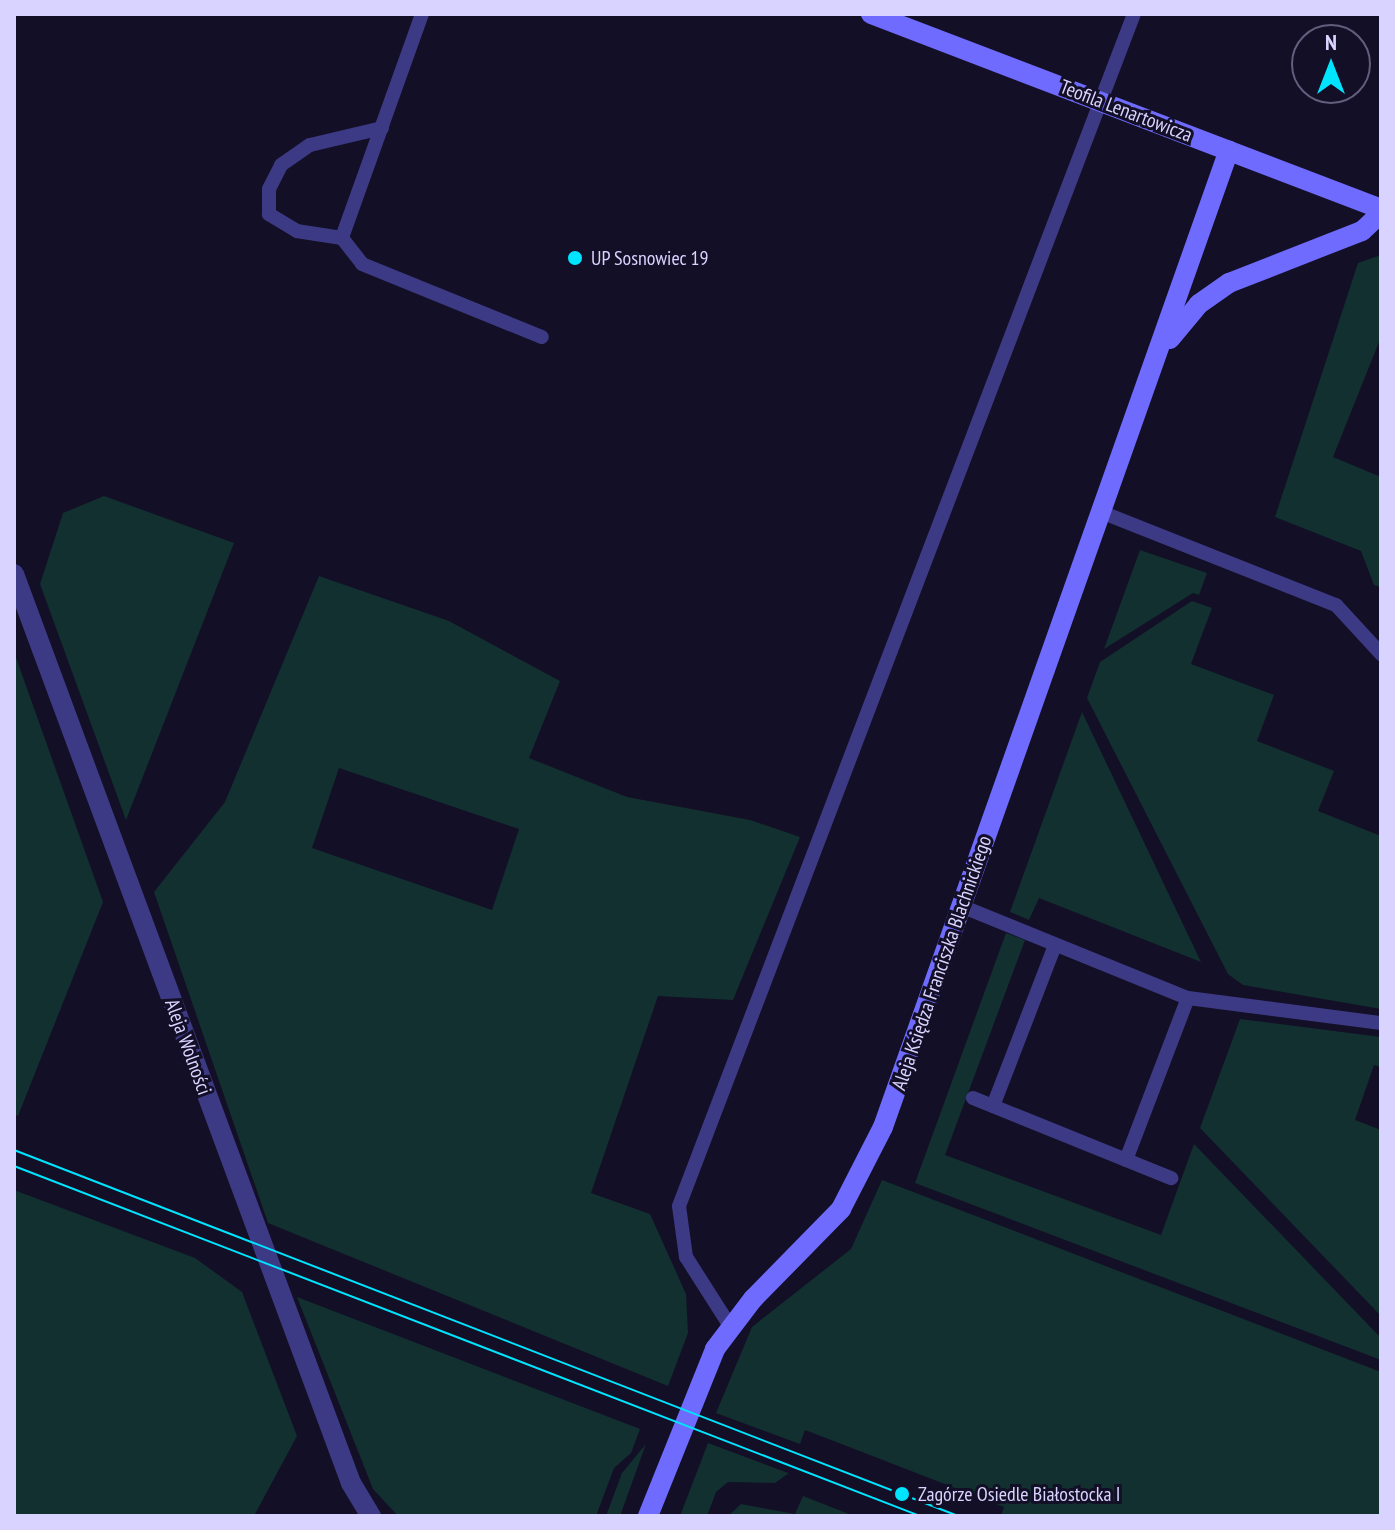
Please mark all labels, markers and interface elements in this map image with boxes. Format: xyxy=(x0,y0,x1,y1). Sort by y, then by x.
north arrow xyxy=(1291,24,1371,104)
text: N xyxy=(1325,28,1337,56)
street label: Teofila Lenartowicza xyxy=(1056,75,1196,147)
place label: UP Sosnowiec 19 xyxy=(591,246,709,270)
marker: UP Sosnowiec 19 xyxy=(566,249,584,267)
street label: Aleja Księdza Franciszka Blachnickiego xyxy=(887,833,997,1093)
street label: Aleja Wolności xyxy=(160,996,216,1098)
place label: Zagórze Osiedle Białostocka I xyxy=(918,1482,1120,1506)
marker: Zagórze Osiedle Białostocka I xyxy=(893,1485,911,1503)

